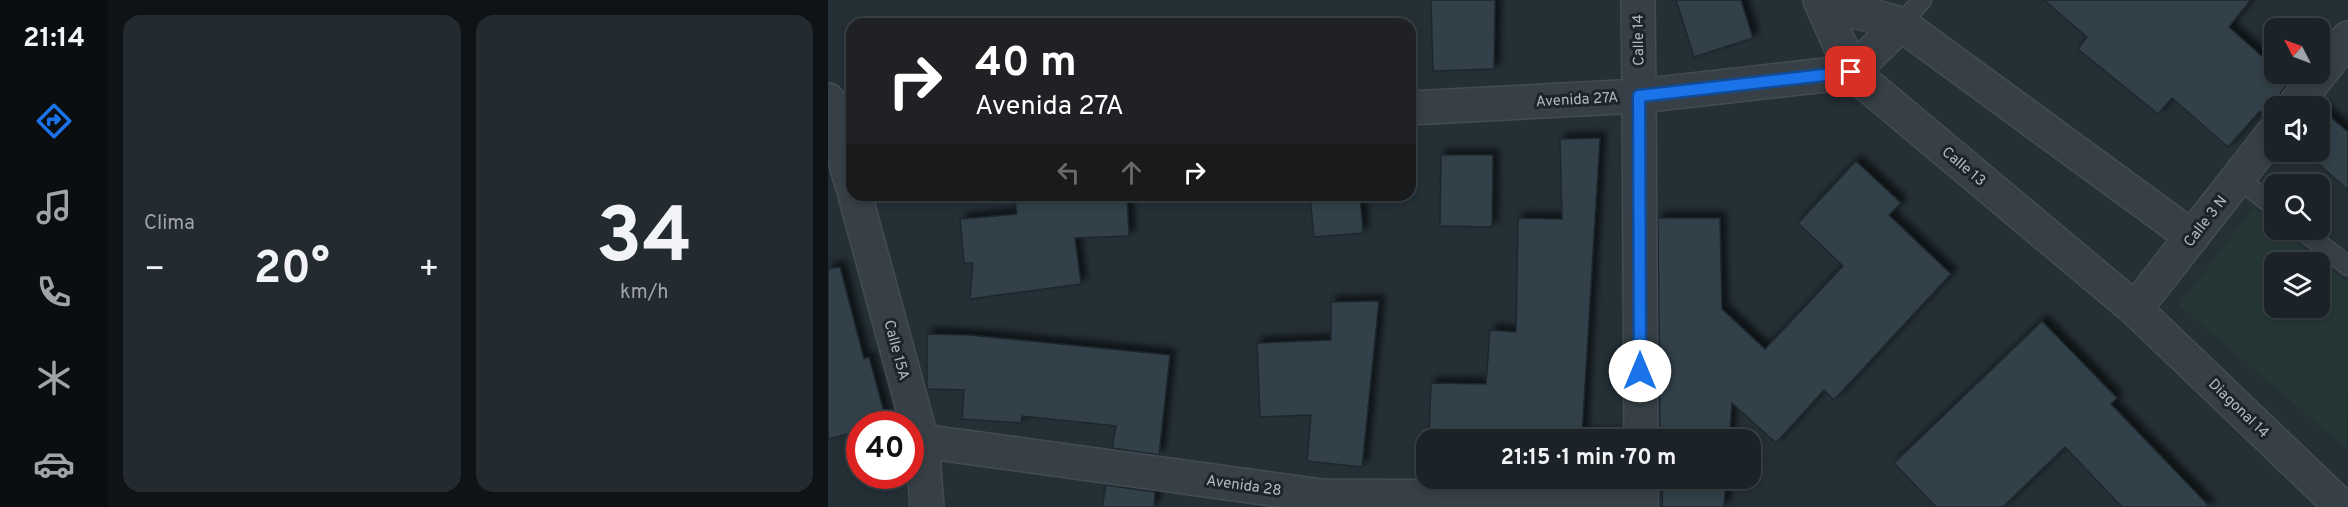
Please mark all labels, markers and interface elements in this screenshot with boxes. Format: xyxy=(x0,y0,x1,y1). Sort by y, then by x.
street label: Calle 14 xyxy=(1630,14,1649,66)
north arrow xyxy=(2264,18,2330,84)
map controls xyxy=(2264,18,2330,318)
text: 21:14 xyxy=(23,22,85,56)
text: 40 m xyxy=(975,38,1077,91)
icon: right xyxy=(876,42,954,120)
pin xyxy=(1825,46,1876,97)
icon: arrive xyxy=(1834,55,1867,88)
street label: Avenida 27A xyxy=(1535,89,1619,112)
text: Avenida 27A xyxy=(975,90,1124,124)
button: sound xyxy=(2264,96,2330,162)
icon: directions xyxy=(33,100,75,142)
street label: Calle 13 xyxy=(1937,143,1989,191)
icon: left xyxy=(1052,156,1085,189)
icon: ahead xyxy=(1115,156,1148,189)
icon: right xyxy=(1178,156,1211,189)
button: search xyxy=(2264,174,2330,240)
icon: music xyxy=(33,186,75,228)
text: 34 xyxy=(596,191,693,290)
street label: Calle 3 N xyxy=(2180,192,2232,252)
text: Clima xyxy=(144,211,195,237)
text: 20° xyxy=(254,242,330,299)
text: − xyxy=(144,250,165,292)
text: + xyxy=(418,250,439,292)
button: layers xyxy=(2264,252,2330,318)
icon: phone xyxy=(33,271,75,313)
text: km/h xyxy=(620,280,669,306)
street label: Calle 15A xyxy=(878,318,913,383)
position arrow xyxy=(1608,339,1672,403)
icon: climate xyxy=(33,357,75,399)
street label: Diagonal 14 xyxy=(2204,375,2272,443)
speed limit sign: 40 xyxy=(846,411,924,489)
icon: car xyxy=(33,443,75,485)
text: 21:15 · 1 min · 70 m xyxy=(1501,445,1676,472)
street label: Avenida 28 xyxy=(1205,472,1283,501)

